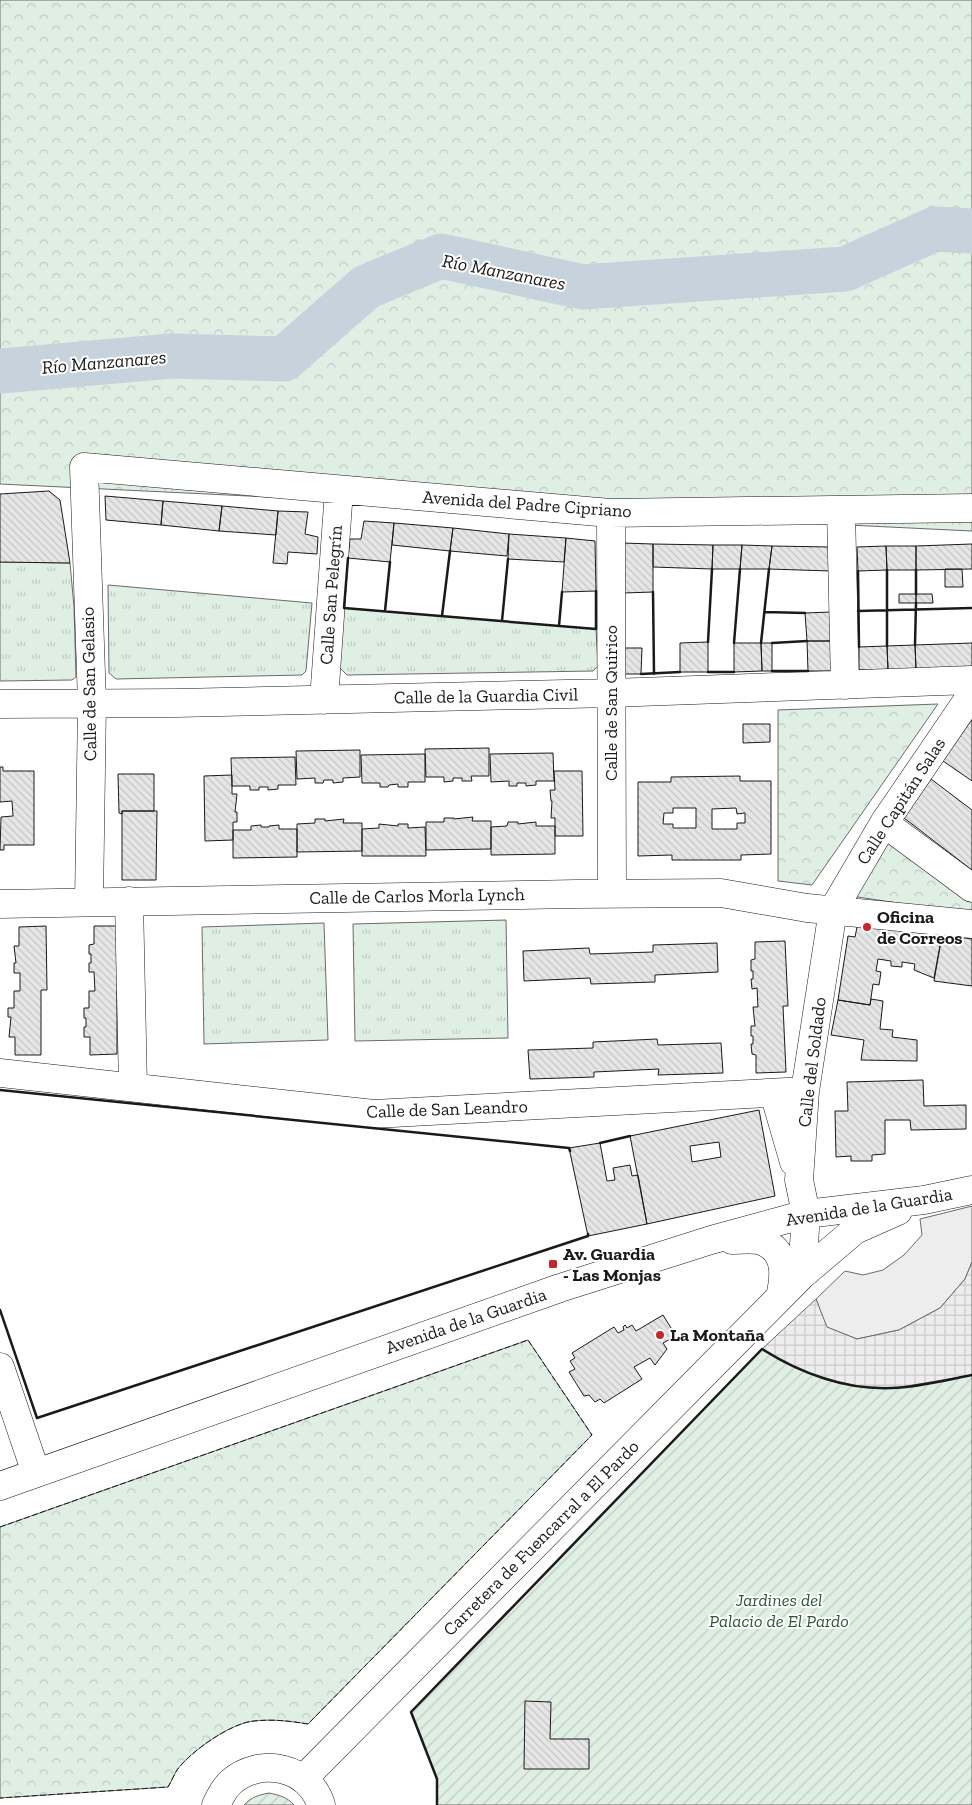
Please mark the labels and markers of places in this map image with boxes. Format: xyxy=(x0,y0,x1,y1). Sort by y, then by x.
place label: Oficina de Correos xyxy=(877,906,963,949)
marker: Oficina de Correos xyxy=(861,921,873,933)
place label: Av. Guardia - Las Monjas xyxy=(563,1243,661,1286)
marker: Av. Guardia - Las Monjas xyxy=(547,1258,559,1270)
place label: La Montaña xyxy=(670,1324,765,1346)
marker: La Montaña xyxy=(654,1329,666,1341)

